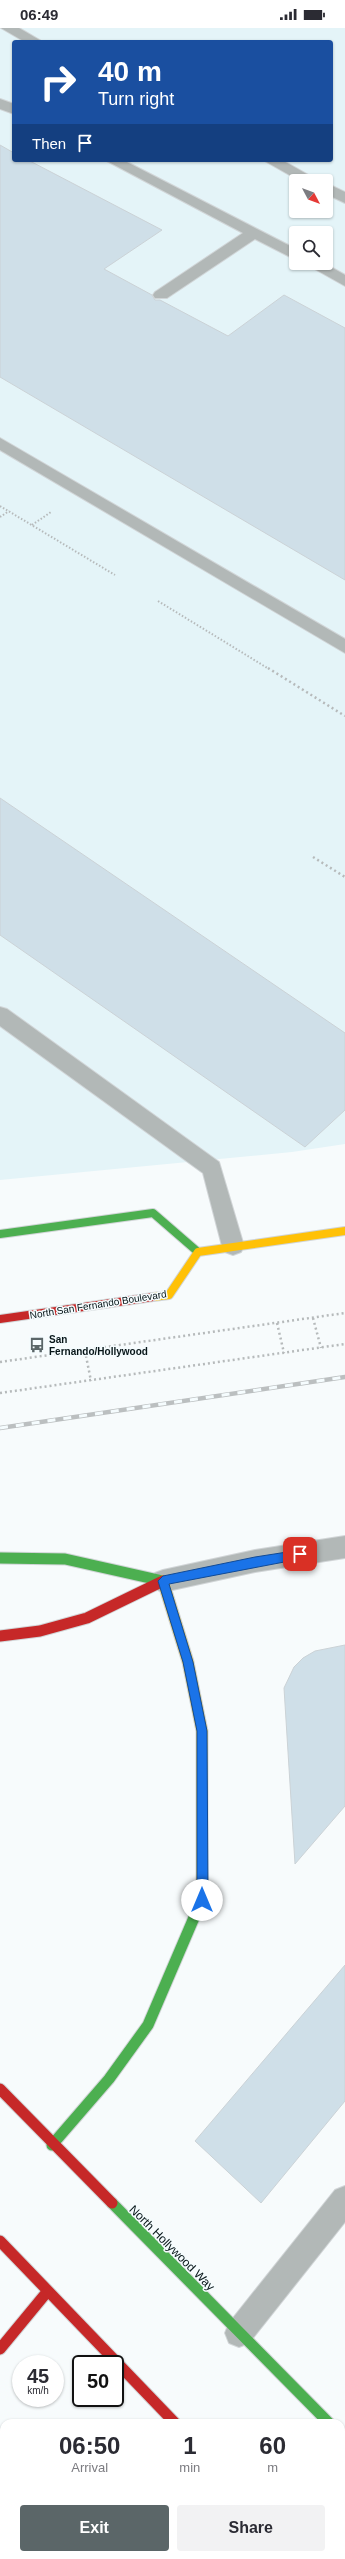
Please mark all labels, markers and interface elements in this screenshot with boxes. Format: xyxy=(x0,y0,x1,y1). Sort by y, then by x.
text: 06:49 xyxy=(20,6,58,23)
icon: right xyxy=(32,56,84,108)
text: 40 m xyxy=(98,56,162,87)
text: Turn right xyxy=(98,89,174,109)
icon: arrive xyxy=(74,132,96,154)
text: Then xyxy=(32,135,66,152)
north arrow xyxy=(289,174,333,218)
map controls xyxy=(289,174,333,270)
button: search xyxy=(289,226,333,270)
street label: North San Fernando Boulevard xyxy=(29,1288,167,1321)
place label: San Fernando/Hollywood xyxy=(49,1334,148,1357)
bus stop icon: San Fernando/Hollywood xyxy=(28,1336,46,1354)
pin xyxy=(283,1537,317,1571)
icon: arrive xyxy=(289,1543,311,1565)
position arrow xyxy=(181,1879,223,1921)
street label: North Hollywood Way xyxy=(126,2202,218,2294)
speed limit sign: 50 xyxy=(72,2355,124,2407)
text: 45 xyxy=(27,2365,49,2387)
text: km/h xyxy=(27,2385,49,2396)
text: 06:50 xyxy=(59,2432,120,2459)
text: 1 xyxy=(183,2432,197,2459)
text: 60 xyxy=(259,2432,286,2459)
text: Arrival xyxy=(71,2460,108,2475)
text: min xyxy=(179,2460,200,2475)
text: m xyxy=(267,2460,278,2475)
button: Exit xyxy=(20,2505,169,2551)
button: Share xyxy=(177,2505,325,2551)

